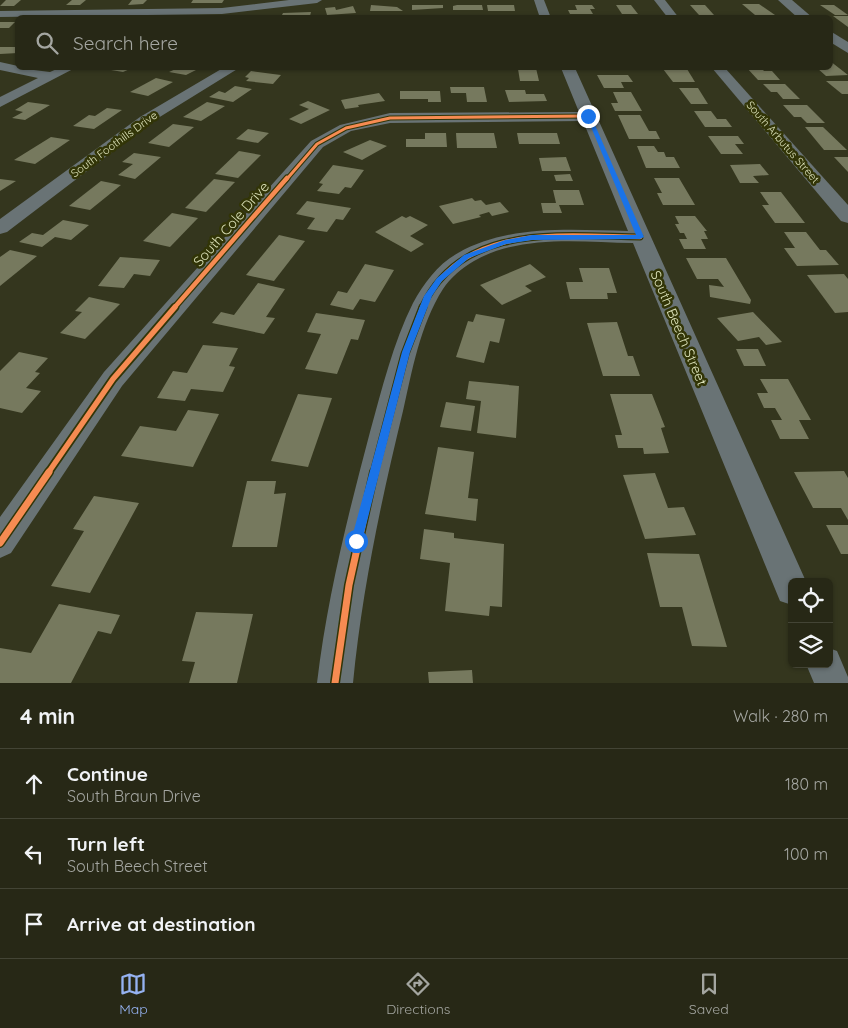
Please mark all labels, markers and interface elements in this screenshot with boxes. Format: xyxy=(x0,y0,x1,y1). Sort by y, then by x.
search box xyxy=(15,15,833,70)
icon: search xyxy=(33,29,61,57)
text: Search here xyxy=(73,31,178,55)
street label: South Arbutus Street xyxy=(743,98,823,186)
route end xyxy=(577,105,600,128)
street label: South Foothills Drive xyxy=(68,108,160,180)
street label: South Cole Drive xyxy=(189,178,273,270)
street label: South Beech Street xyxy=(647,268,711,388)
route start xyxy=(345,530,368,553)
map controls xyxy=(788,578,833,668)
button: locate xyxy=(788,578,833,623)
button: layers xyxy=(788,623,833,668)
text: 4 min xyxy=(20,703,75,729)
text: Walk · 280 m xyxy=(733,706,828,726)
text: Continue xyxy=(67,762,148,786)
icon: ahead xyxy=(20,770,48,798)
text: 180 m xyxy=(785,774,828,794)
text: South Braun Drive xyxy=(67,786,201,806)
text: Turn left xyxy=(67,832,145,856)
icon: left xyxy=(20,840,48,868)
text: 100 m xyxy=(784,844,828,864)
text: South Beech Street xyxy=(67,856,208,876)
icon: arrive xyxy=(20,910,48,938)
text: Arrive at destination xyxy=(67,912,256,936)
tab: Map xyxy=(119,970,148,1018)
tab: Directions xyxy=(386,970,450,1018)
tab: Saved xyxy=(689,970,729,1018)

